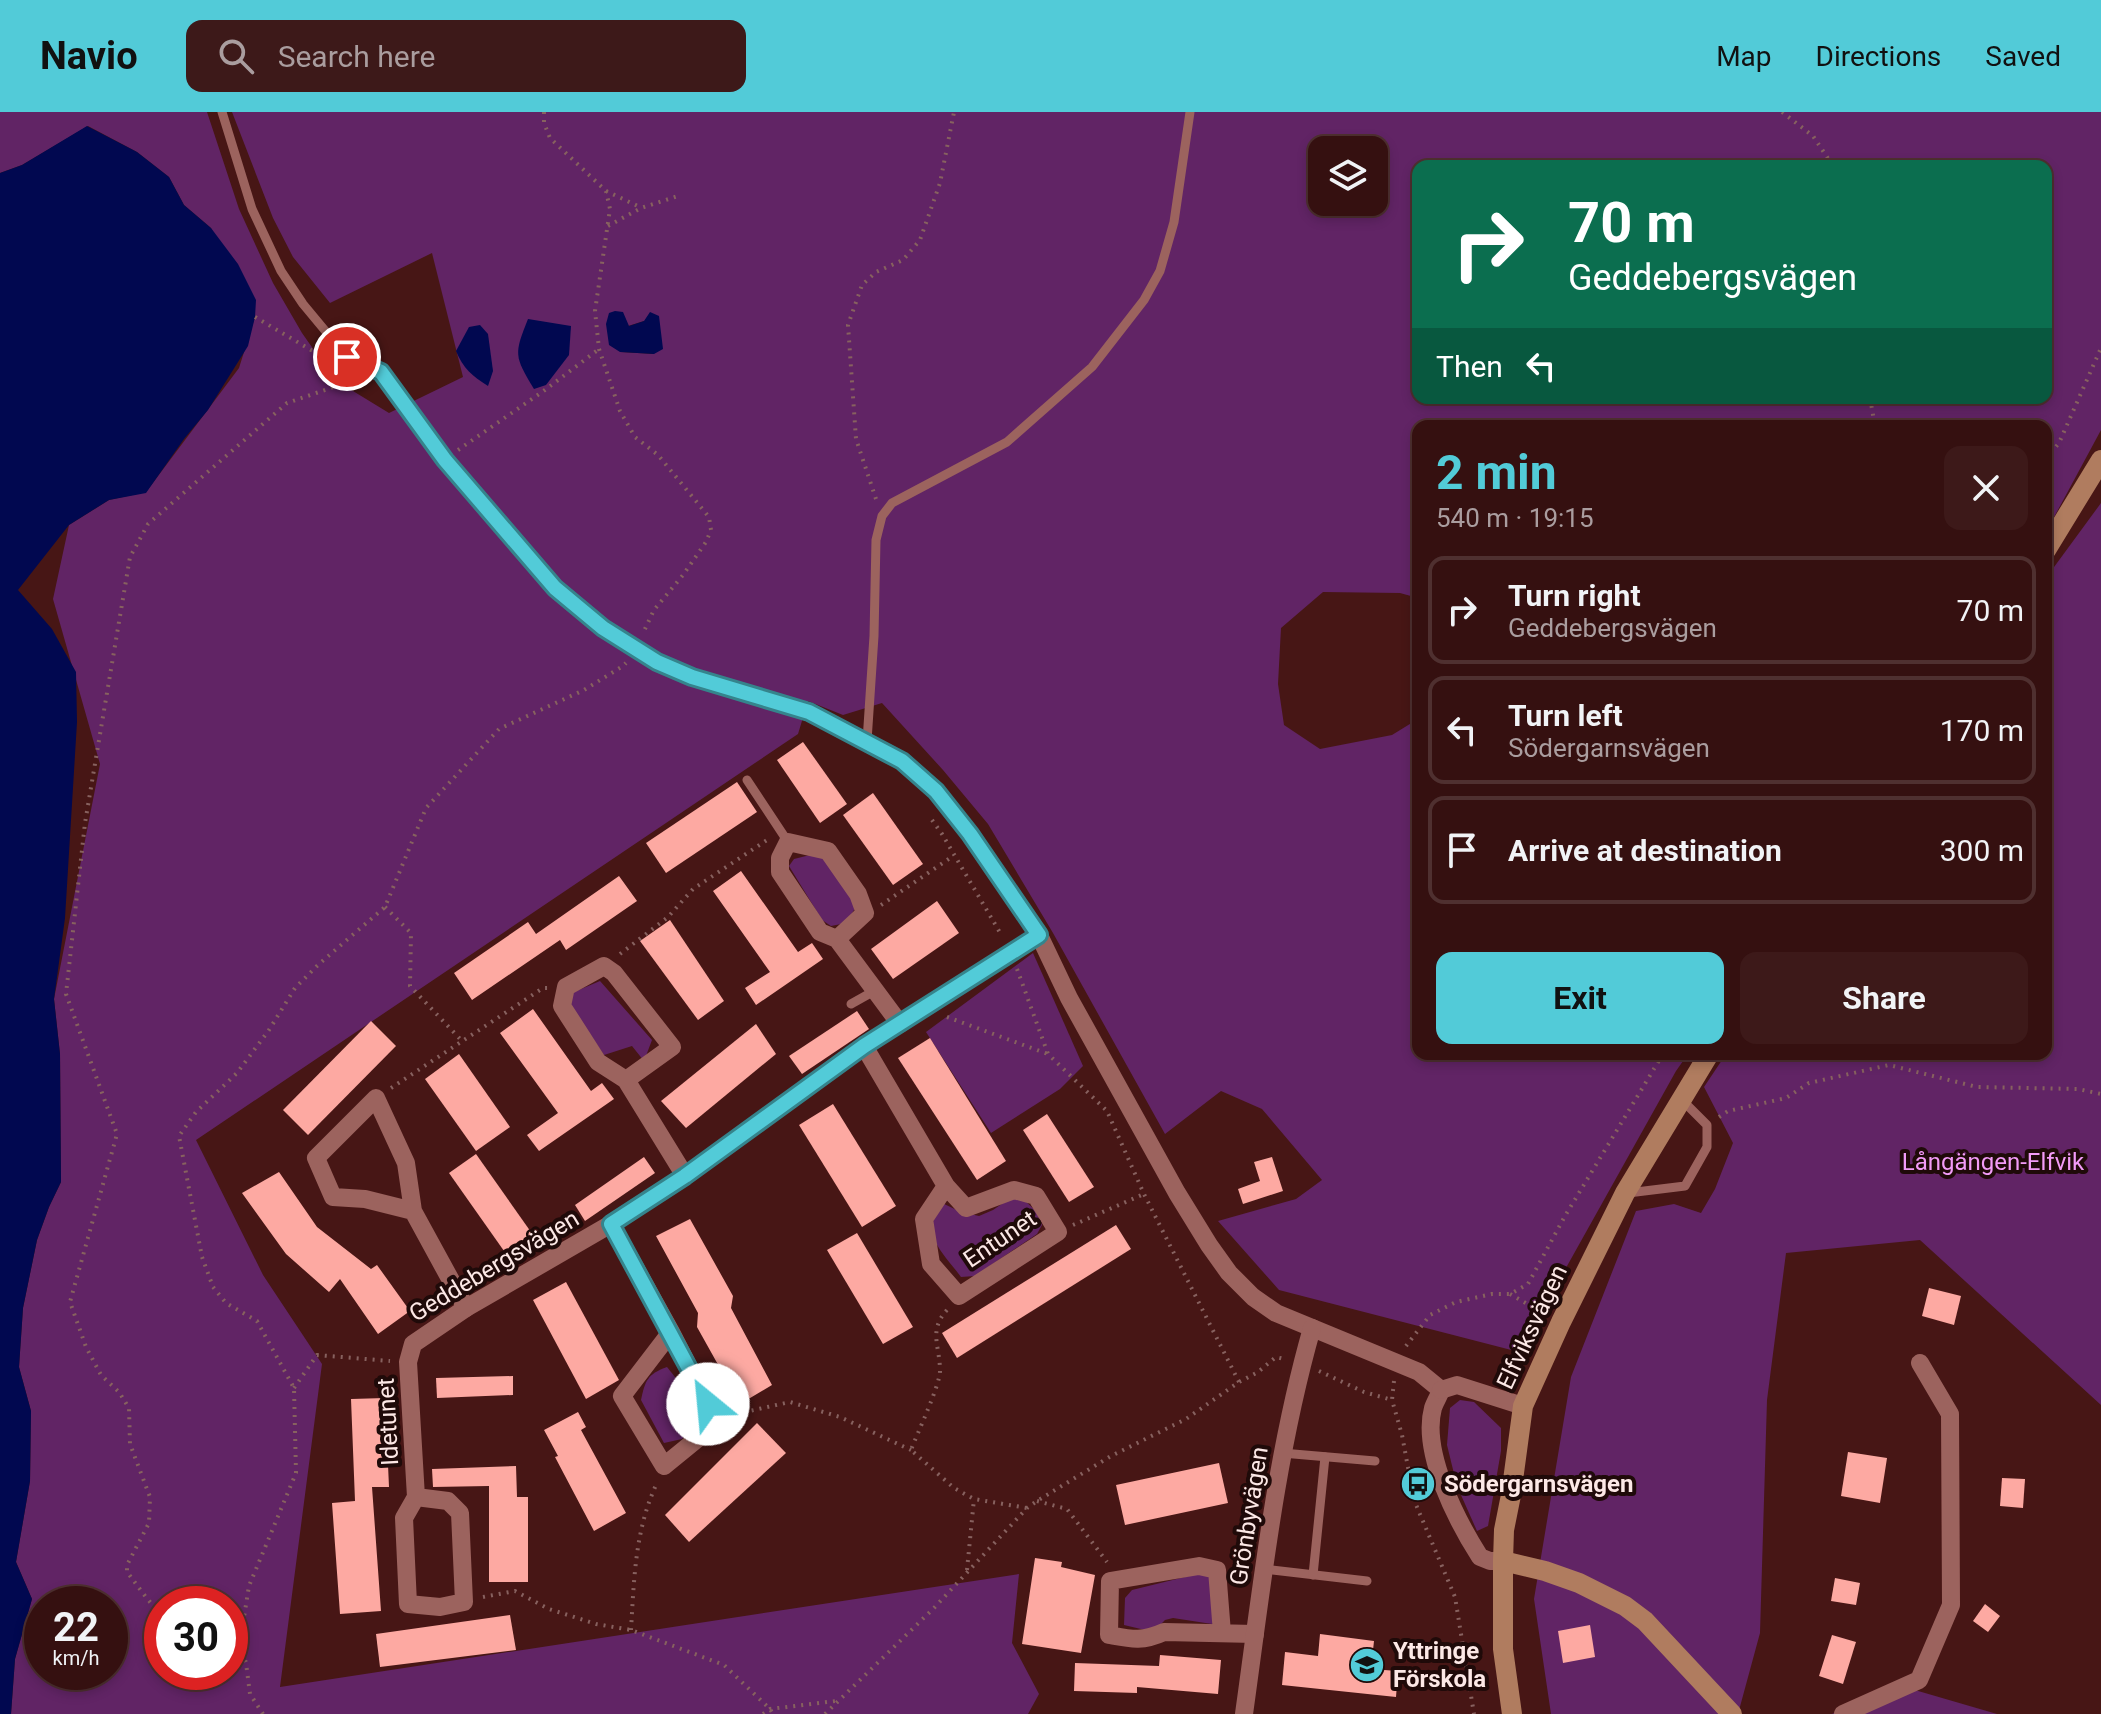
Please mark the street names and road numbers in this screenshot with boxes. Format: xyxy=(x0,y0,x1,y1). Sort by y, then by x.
street label: Geddebergsvägen xyxy=(404,1204,584,1328)
street label: Entunet xyxy=(958,1204,1042,1273)
street label: Elfviksvägen xyxy=(1491,1260,1573,1394)
street label: Idetunet xyxy=(372,1377,404,1467)
street label: Grönbyvägen xyxy=(1224,1445,1274,1587)

